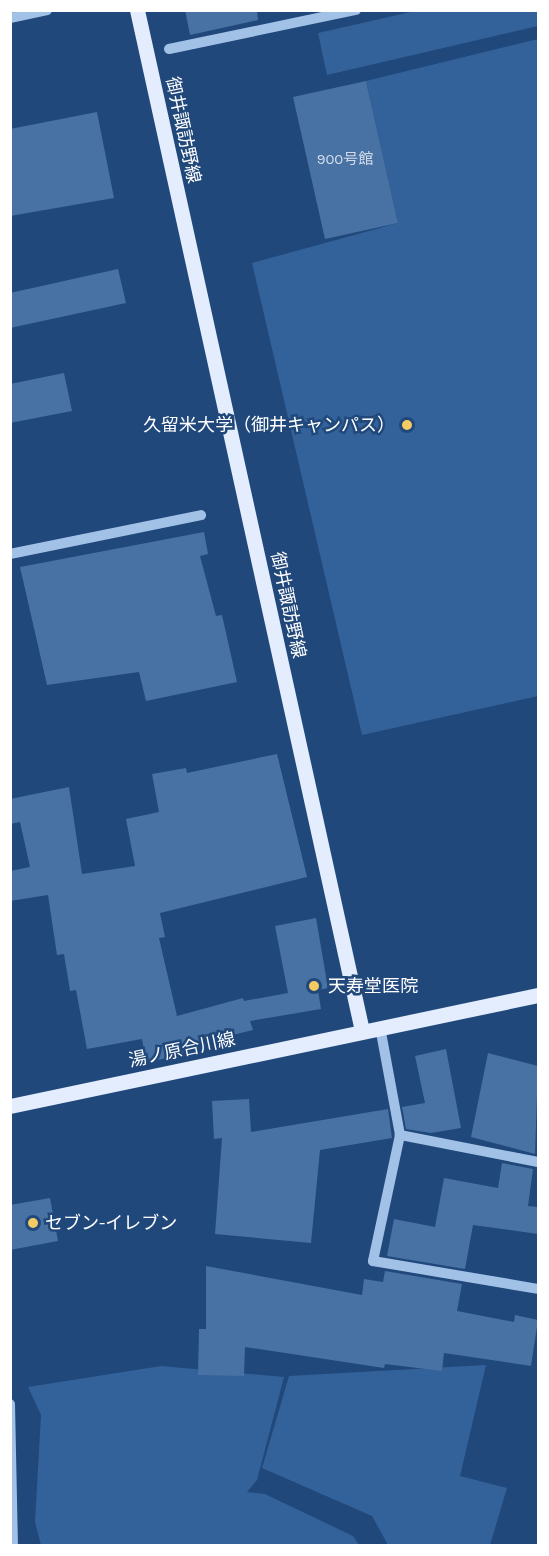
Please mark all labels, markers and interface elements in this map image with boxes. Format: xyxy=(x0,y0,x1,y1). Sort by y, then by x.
street label: 御井諏訪野線 xyxy=(161,75,205,185)
house number: 900号館 xyxy=(317,151,373,169)
place label: 久留米大学（御井キャンパス） xyxy=(143,414,395,436)
marker: 久留米大学（御井キャンパス） xyxy=(400,418,414,432)
street label: 御井諏訪野線 xyxy=(266,550,310,660)
place label: 天寿堂医院 xyxy=(328,975,418,997)
marker: 天寿堂医院 xyxy=(305,977,323,995)
street label: 湯ノ原合川線 xyxy=(127,1028,237,1072)
place label: セブン-イレブン xyxy=(45,1212,177,1234)
marker: セブン-イレブン xyxy=(26,1216,40,1230)

